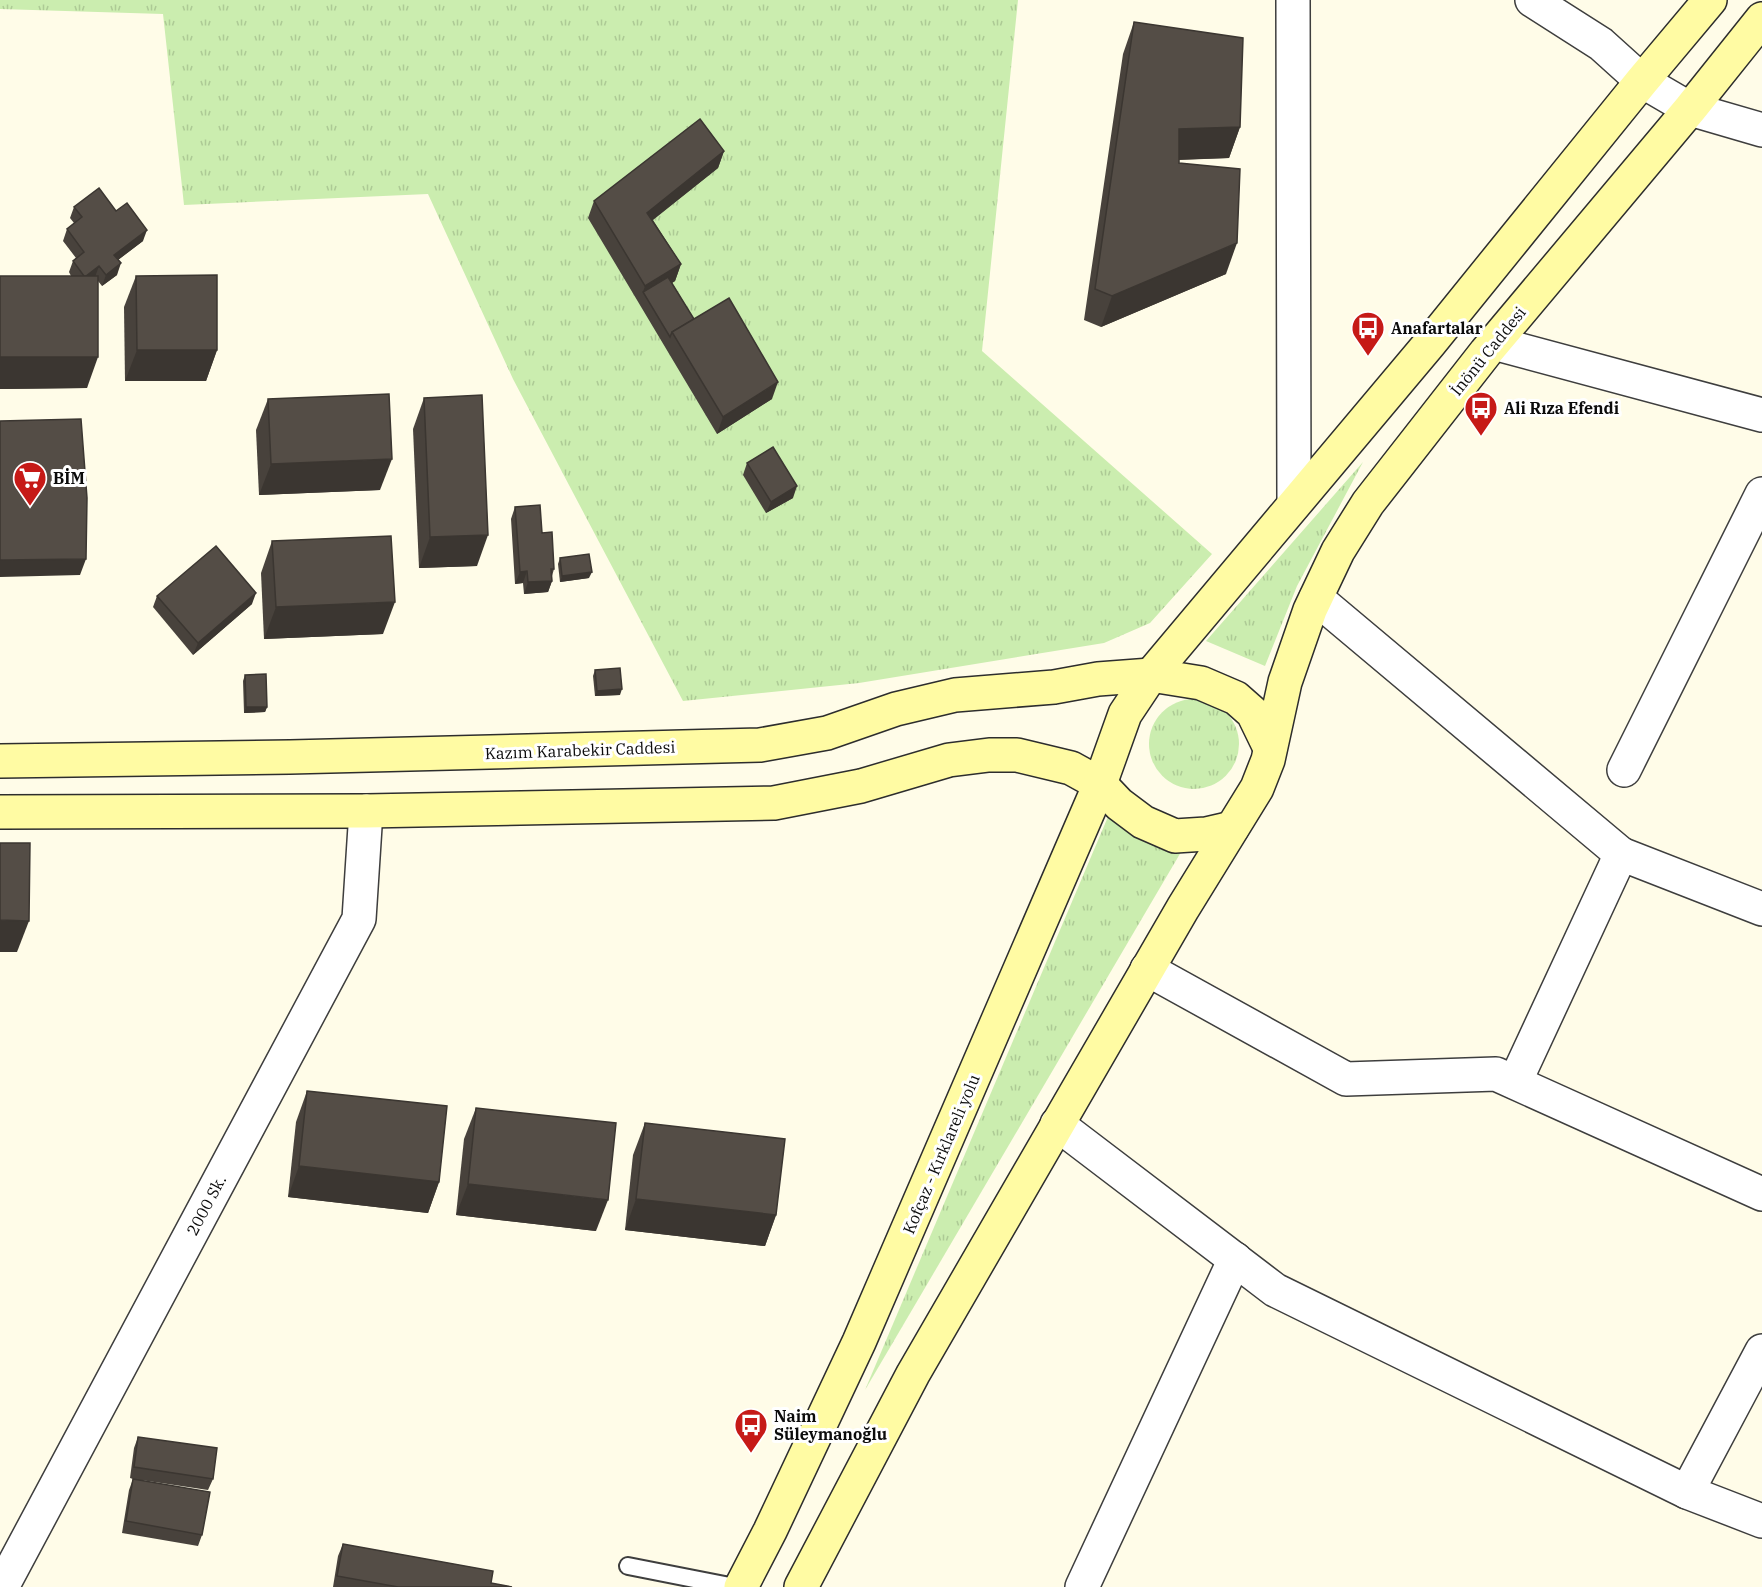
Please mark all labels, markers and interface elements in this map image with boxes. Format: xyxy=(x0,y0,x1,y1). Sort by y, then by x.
street label: İnönü Caddesi xyxy=(1446,303,1530,399)
bus stop icon: Anafartalar xyxy=(1350,310,1386,357)
place label: Anafartalar xyxy=(1391,318,1483,338)
bus stop icon: Ali Rıza Efendi xyxy=(1463,390,1499,437)
place label: Ali Rıza Efendi xyxy=(1504,398,1619,418)
supermarket icon: BİM xyxy=(12,460,48,507)
place label: BİM xyxy=(53,468,85,488)
street label: Kazım Karabekir Caddesi xyxy=(484,737,676,763)
street label: Kofçaz - Kırklareli yolu xyxy=(898,1071,984,1237)
street label: 2000 Sk. xyxy=(182,1171,230,1239)
place label: Naim Süleymanoğlu xyxy=(774,1406,887,1444)
bus stop icon: Naim Süleymanoğlu xyxy=(733,1407,769,1454)

